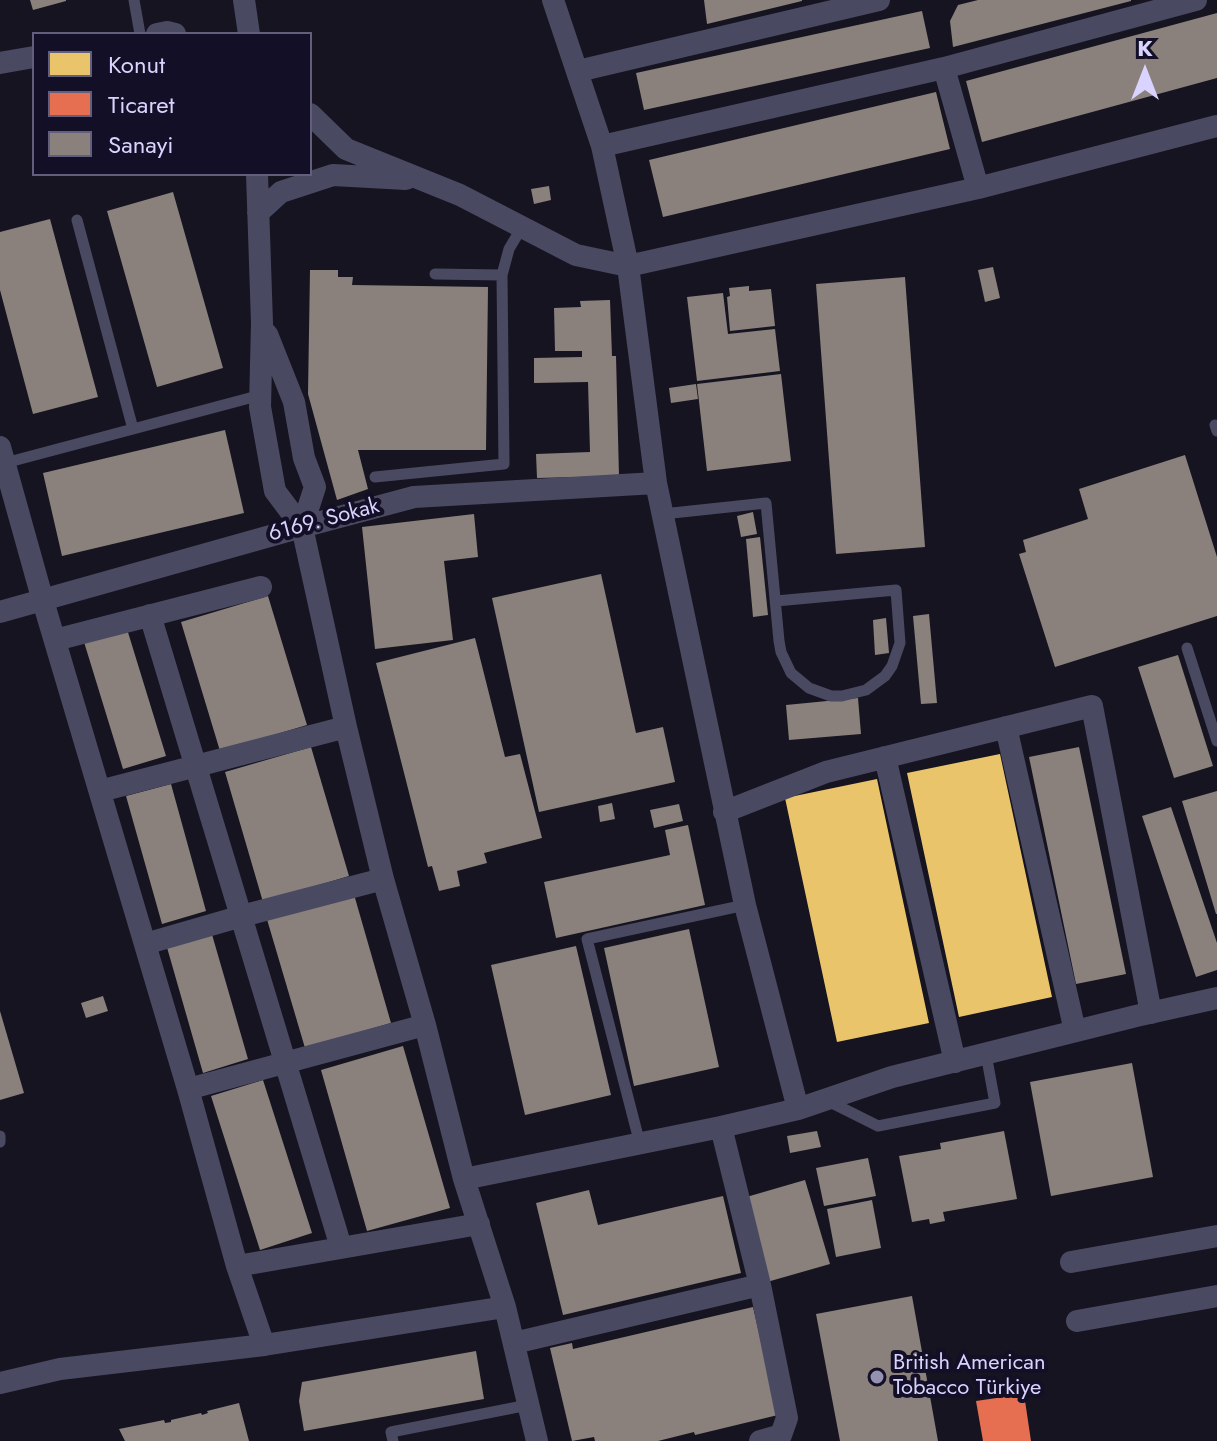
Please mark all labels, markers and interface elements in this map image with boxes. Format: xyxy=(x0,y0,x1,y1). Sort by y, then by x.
legend xyxy=(32,32,312,176)
north arrow xyxy=(1105,32,1185,112)
text: K xyxy=(1137,32,1153,64)
text: Konut xyxy=(108,47,165,82)
text: Ticaret xyxy=(108,87,174,122)
text: Sanayi xyxy=(108,127,174,162)
street label: 6169. Sokak xyxy=(266,494,382,548)
place label: British American Tobacco Türkiye xyxy=(893,1351,1045,1402)
marker: British American Tobacco Türkiye xyxy=(868,1368,886,1386)

